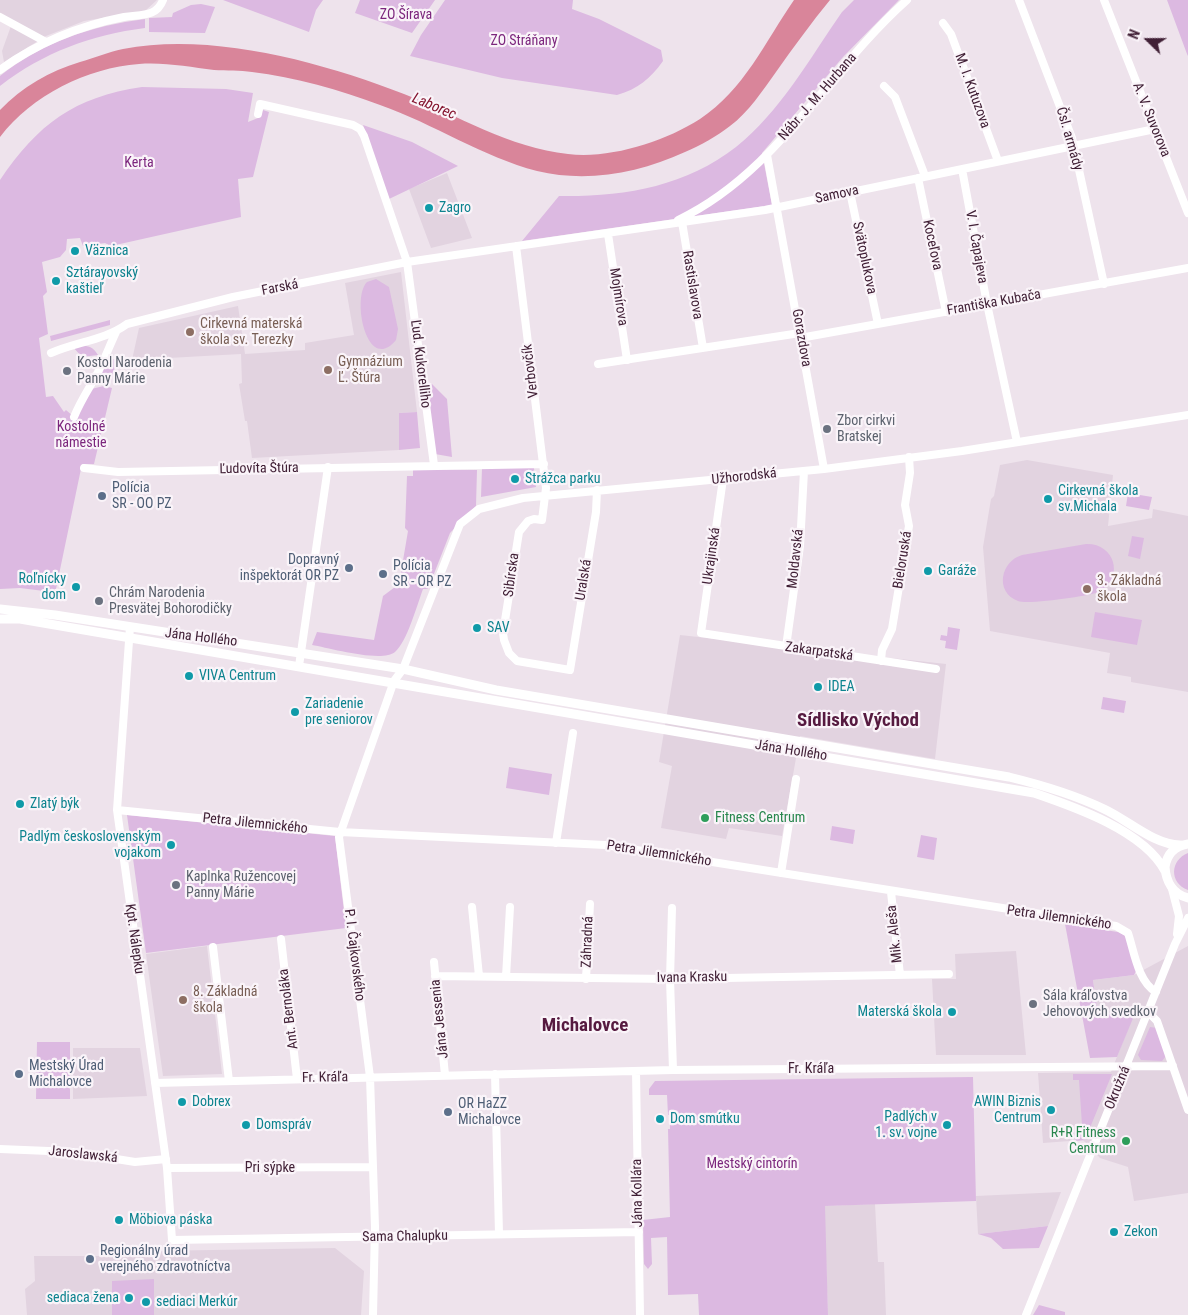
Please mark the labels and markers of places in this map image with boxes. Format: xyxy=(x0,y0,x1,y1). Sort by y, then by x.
place label: Zagro xyxy=(439,200,471,216)
marker: Zagro xyxy=(423,202,435,214)
place label: Väznica xyxy=(85,243,129,259)
marker: Väznica xyxy=(69,245,81,257)
place label: Sztárayovský kaštieľ xyxy=(66,265,138,298)
marker: Sztárayovský kaštieľ xyxy=(50,275,62,287)
place label: Cirkevná materská škola sv. Terezky xyxy=(200,316,302,348)
marker: Cirkevná materská škola sv. Terezky xyxy=(184,326,196,338)
place label: Gymnázium Ľ. Štúra xyxy=(338,354,403,387)
place label: Kostol Narodenia Panny Márie xyxy=(77,355,172,388)
marker: Gymnázium Ľ. Štúra xyxy=(322,364,334,376)
marker: Kostol Narodenia Panny Márie xyxy=(61,365,73,377)
place label: Zbor cirkvi Bratskej xyxy=(837,413,895,446)
marker: Zbor cirkvi Bratskej xyxy=(821,423,833,435)
place label: Strážca parku xyxy=(525,471,600,487)
marker: Strážca parku xyxy=(509,473,521,485)
place label: Polícia SR - OO PZ xyxy=(112,480,172,512)
place label: Cirkevná škola sv.Michala xyxy=(1058,483,1138,516)
marker: Polícia SR - OO PZ xyxy=(96,490,108,502)
marker: Cirkevná škola sv.Michala xyxy=(1042,493,1054,505)
place label: Dopravný inšpektorát OR PZ xyxy=(240,552,339,584)
place label: Polícia SR - OR PZ xyxy=(393,558,452,590)
marker: Dopravný inšpektorát OR PZ xyxy=(343,562,355,574)
place label: Garáže xyxy=(938,563,976,579)
marker: Garáže xyxy=(922,565,934,577)
marker: Polícia SR - OR PZ xyxy=(377,568,389,580)
place label: Roľnícky dom xyxy=(19,571,66,604)
place label: 3. Základná škola xyxy=(1097,573,1162,606)
marker: Roľnícky dom xyxy=(70,581,82,593)
marker: 3. Základná škola xyxy=(1081,583,1093,595)
place label: Chrám Narodenia Presvätej Bohorodičky xyxy=(109,585,232,618)
marker: Chrám Narodenia Presvätej Bohorodičky xyxy=(93,595,105,607)
place label: SAV xyxy=(487,620,510,636)
marker: SAV xyxy=(471,622,483,634)
place label: VIVA Centrum xyxy=(199,668,276,684)
marker: VIVA Centrum xyxy=(183,670,195,682)
place label: IDEA xyxy=(828,679,855,695)
marker: IDEA xyxy=(812,681,824,693)
place label: Zariadenie pre seniorov xyxy=(305,696,373,729)
marker: Zariadenie pre seniorov xyxy=(289,706,301,718)
place label: Zlatý býk xyxy=(30,796,79,812)
marker: Zlatý býk xyxy=(14,798,26,810)
place label: Fitness Centrum xyxy=(715,810,805,826)
marker: Fitness Centrum xyxy=(699,812,711,824)
place label: Padlým československým vojakom xyxy=(19,829,161,862)
marker: Padlým československým vojakom xyxy=(165,839,177,851)
place label: Kaplnka Ružencovej Panny Márie xyxy=(186,869,296,902)
marker: Kaplnka Ružencovej Panny Márie xyxy=(170,879,182,891)
place label: 8. Základná škola xyxy=(193,984,258,1016)
place label: Sála kráľovstva Jehovových svedkov xyxy=(1043,988,1156,1020)
marker: 8. Základná škola xyxy=(177,994,189,1006)
marker: Sála kráľovstva Jehovových svedkov xyxy=(1027,998,1039,1010)
place label: Materská škola xyxy=(857,1004,942,1020)
marker: Materská škola xyxy=(946,1006,958,1018)
place label: Mestský Úrad Michalovce xyxy=(29,1058,104,1090)
marker: Mestský Úrad Michalovce xyxy=(13,1068,25,1080)
place label: Dobrex xyxy=(192,1094,231,1110)
place label: AWIN Biznis Centrum xyxy=(974,1094,1041,1126)
marker: Dobrex xyxy=(176,1096,188,1108)
place label: OR HaZZ Michalovce xyxy=(458,1096,521,1128)
marker: AWIN Biznis Centrum xyxy=(1045,1104,1057,1116)
marker: OR HaZZ Michalovce xyxy=(442,1106,454,1118)
place label: Padlých v 1. sv. vojne xyxy=(875,1109,937,1142)
place label: Dom smútku xyxy=(670,1111,740,1127)
marker: Dom smútku xyxy=(654,1113,666,1125)
place label: Domspráv xyxy=(256,1117,311,1133)
marker: Domspráv xyxy=(240,1119,252,1131)
marker: Padlých v 1. sv. vojne xyxy=(941,1119,953,1131)
place label: R+R Fitness Centrum xyxy=(1051,1125,1116,1158)
marker: R+R Fitness Centrum xyxy=(1120,1135,1132,1147)
place label: Möbiova páska xyxy=(129,1212,212,1228)
marker: Möbiova páska xyxy=(113,1214,125,1226)
place label: Zekon xyxy=(1124,1224,1158,1240)
marker: Zekon xyxy=(1108,1226,1120,1238)
place label: Regionálny úrad verejného zdravotníctva xyxy=(100,1243,231,1276)
marker: Regionálny úrad verejného zdravotníctva xyxy=(84,1253,96,1265)
place label: sediaca žena xyxy=(47,1290,119,1306)
marker: sediaca žena xyxy=(123,1292,135,1304)
place label: sediaci Merkúr xyxy=(156,1294,237,1310)
marker: sediaci Merkúr xyxy=(140,1296,152,1308)

